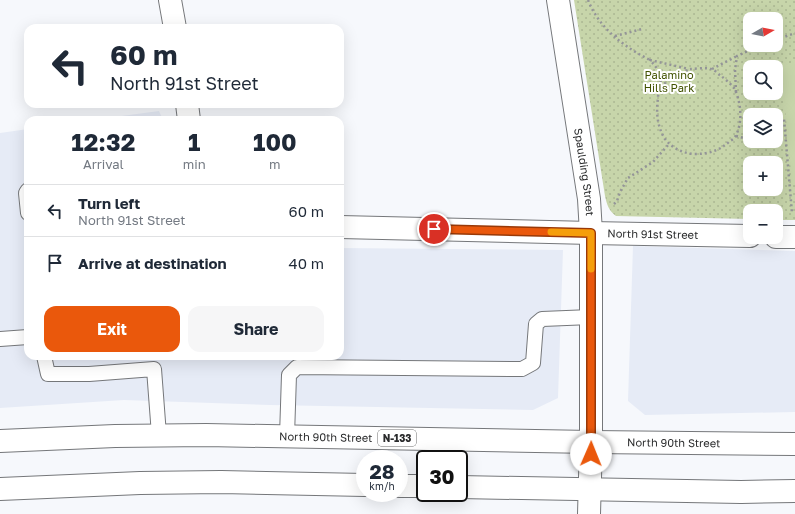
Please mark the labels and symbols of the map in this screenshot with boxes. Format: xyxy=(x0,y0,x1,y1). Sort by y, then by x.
north arrow xyxy=(743,12,783,52)
park label: Palamino Hills Park xyxy=(644,68,694,94)
street label: Spaulding Street xyxy=(572,127,597,216)
pin xyxy=(417,212,451,246)
street label: North 91st Street xyxy=(607,226,699,241)
street label: North 90th Street xyxy=(279,429,373,444)
road number: N-133 xyxy=(378,430,416,446)
position arrow xyxy=(570,433,612,475)
street label: North 90th Street xyxy=(627,435,721,449)
speed limit sign: 30 xyxy=(416,450,468,502)

